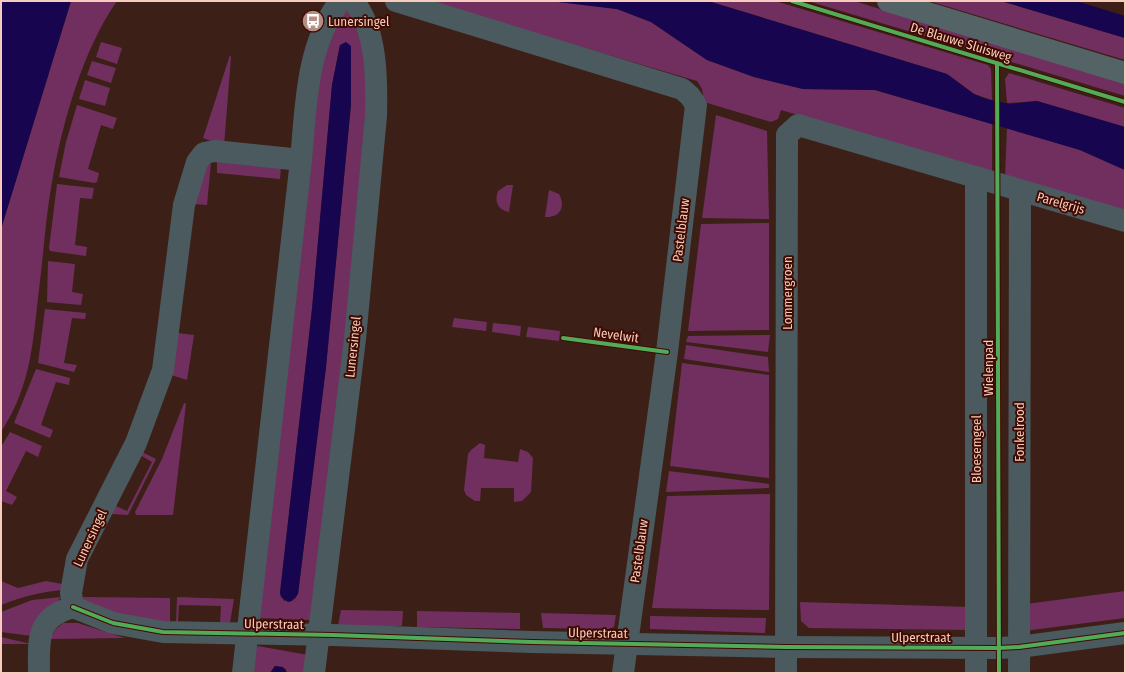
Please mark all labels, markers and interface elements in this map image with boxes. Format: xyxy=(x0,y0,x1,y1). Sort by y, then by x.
bus stop icon: Lunersingel xyxy=(300,8,326,34)
place label: Lunersingel xyxy=(328,14,390,29)
street label: De Blauwe Sluisweg xyxy=(909,19,1014,65)
street label: Parelgrijs xyxy=(1035,189,1087,217)
street label: Pastelblauw xyxy=(670,197,692,263)
street label: Lommergroen xyxy=(780,256,795,330)
street label: Lunersingel xyxy=(342,315,364,378)
street label: Nevelwit xyxy=(592,324,641,346)
street label: Wielenpad xyxy=(981,340,996,396)
street label: Fonkelrood xyxy=(1012,402,1027,462)
street label: Bloesemgeel xyxy=(969,414,984,483)
street label: Lunersingel xyxy=(70,506,110,569)
street label: Pastelblauw xyxy=(627,518,651,584)
street label: Ulperstraat xyxy=(244,616,305,632)
street label: Ulperstraat xyxy=(568,625,629,641)
street label: Ulperstraat xyxy=(891,630,952,645)

